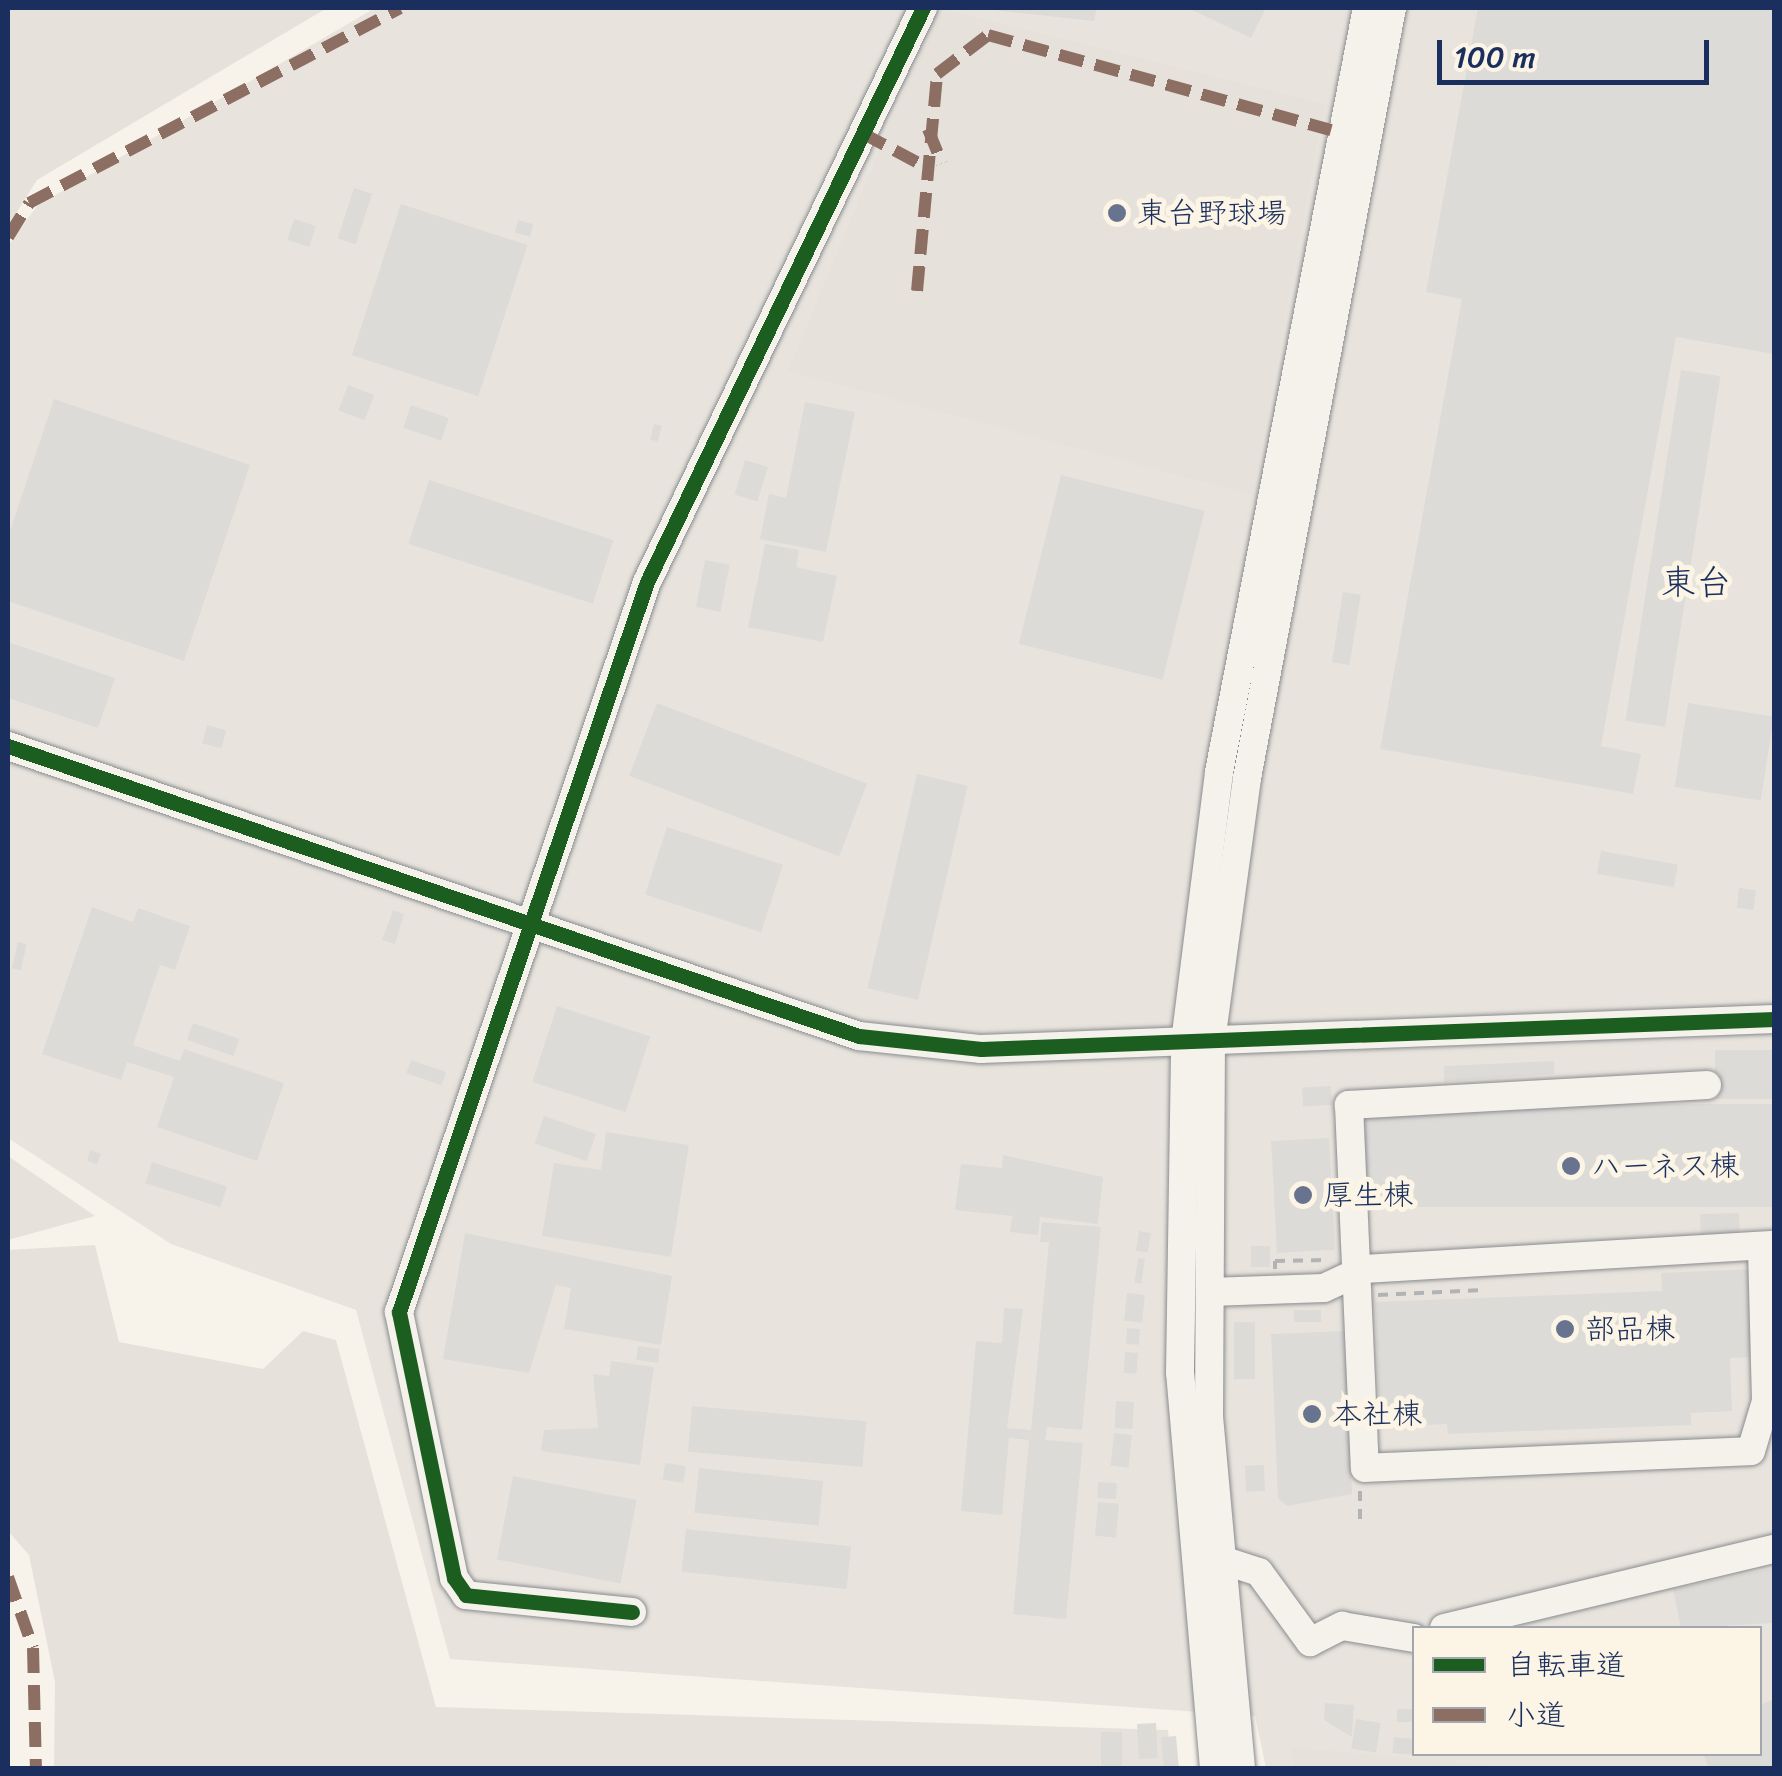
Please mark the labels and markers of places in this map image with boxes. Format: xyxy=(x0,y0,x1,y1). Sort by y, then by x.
place label: 東台野球場 xyxy=(1137,195,1287,231)
marker: 東台野球場 xyxy=(1106,202,1128,224)
place label: ハーネス棟 xyxy=(1591,1148,1741,1184)
marker: ハーネス棟 xyxy=(1560,1155,1582,1177)
place label: 厚生棟 xyxy=(1323,1177,1413,1213)
marker: 厚生棟 xyxy=(1292,1184,1314,1206)
place label: 部品棟 xyxy=(1585,1311,1675,1347)
marker: 部品棟 xyxy=(1554,1318,1576,1340)
place label: 本社棟 xyxy=(1332,1396,1422,1432)
marker: 本社棟 xyxy=(1301,1403,1323,1425)

